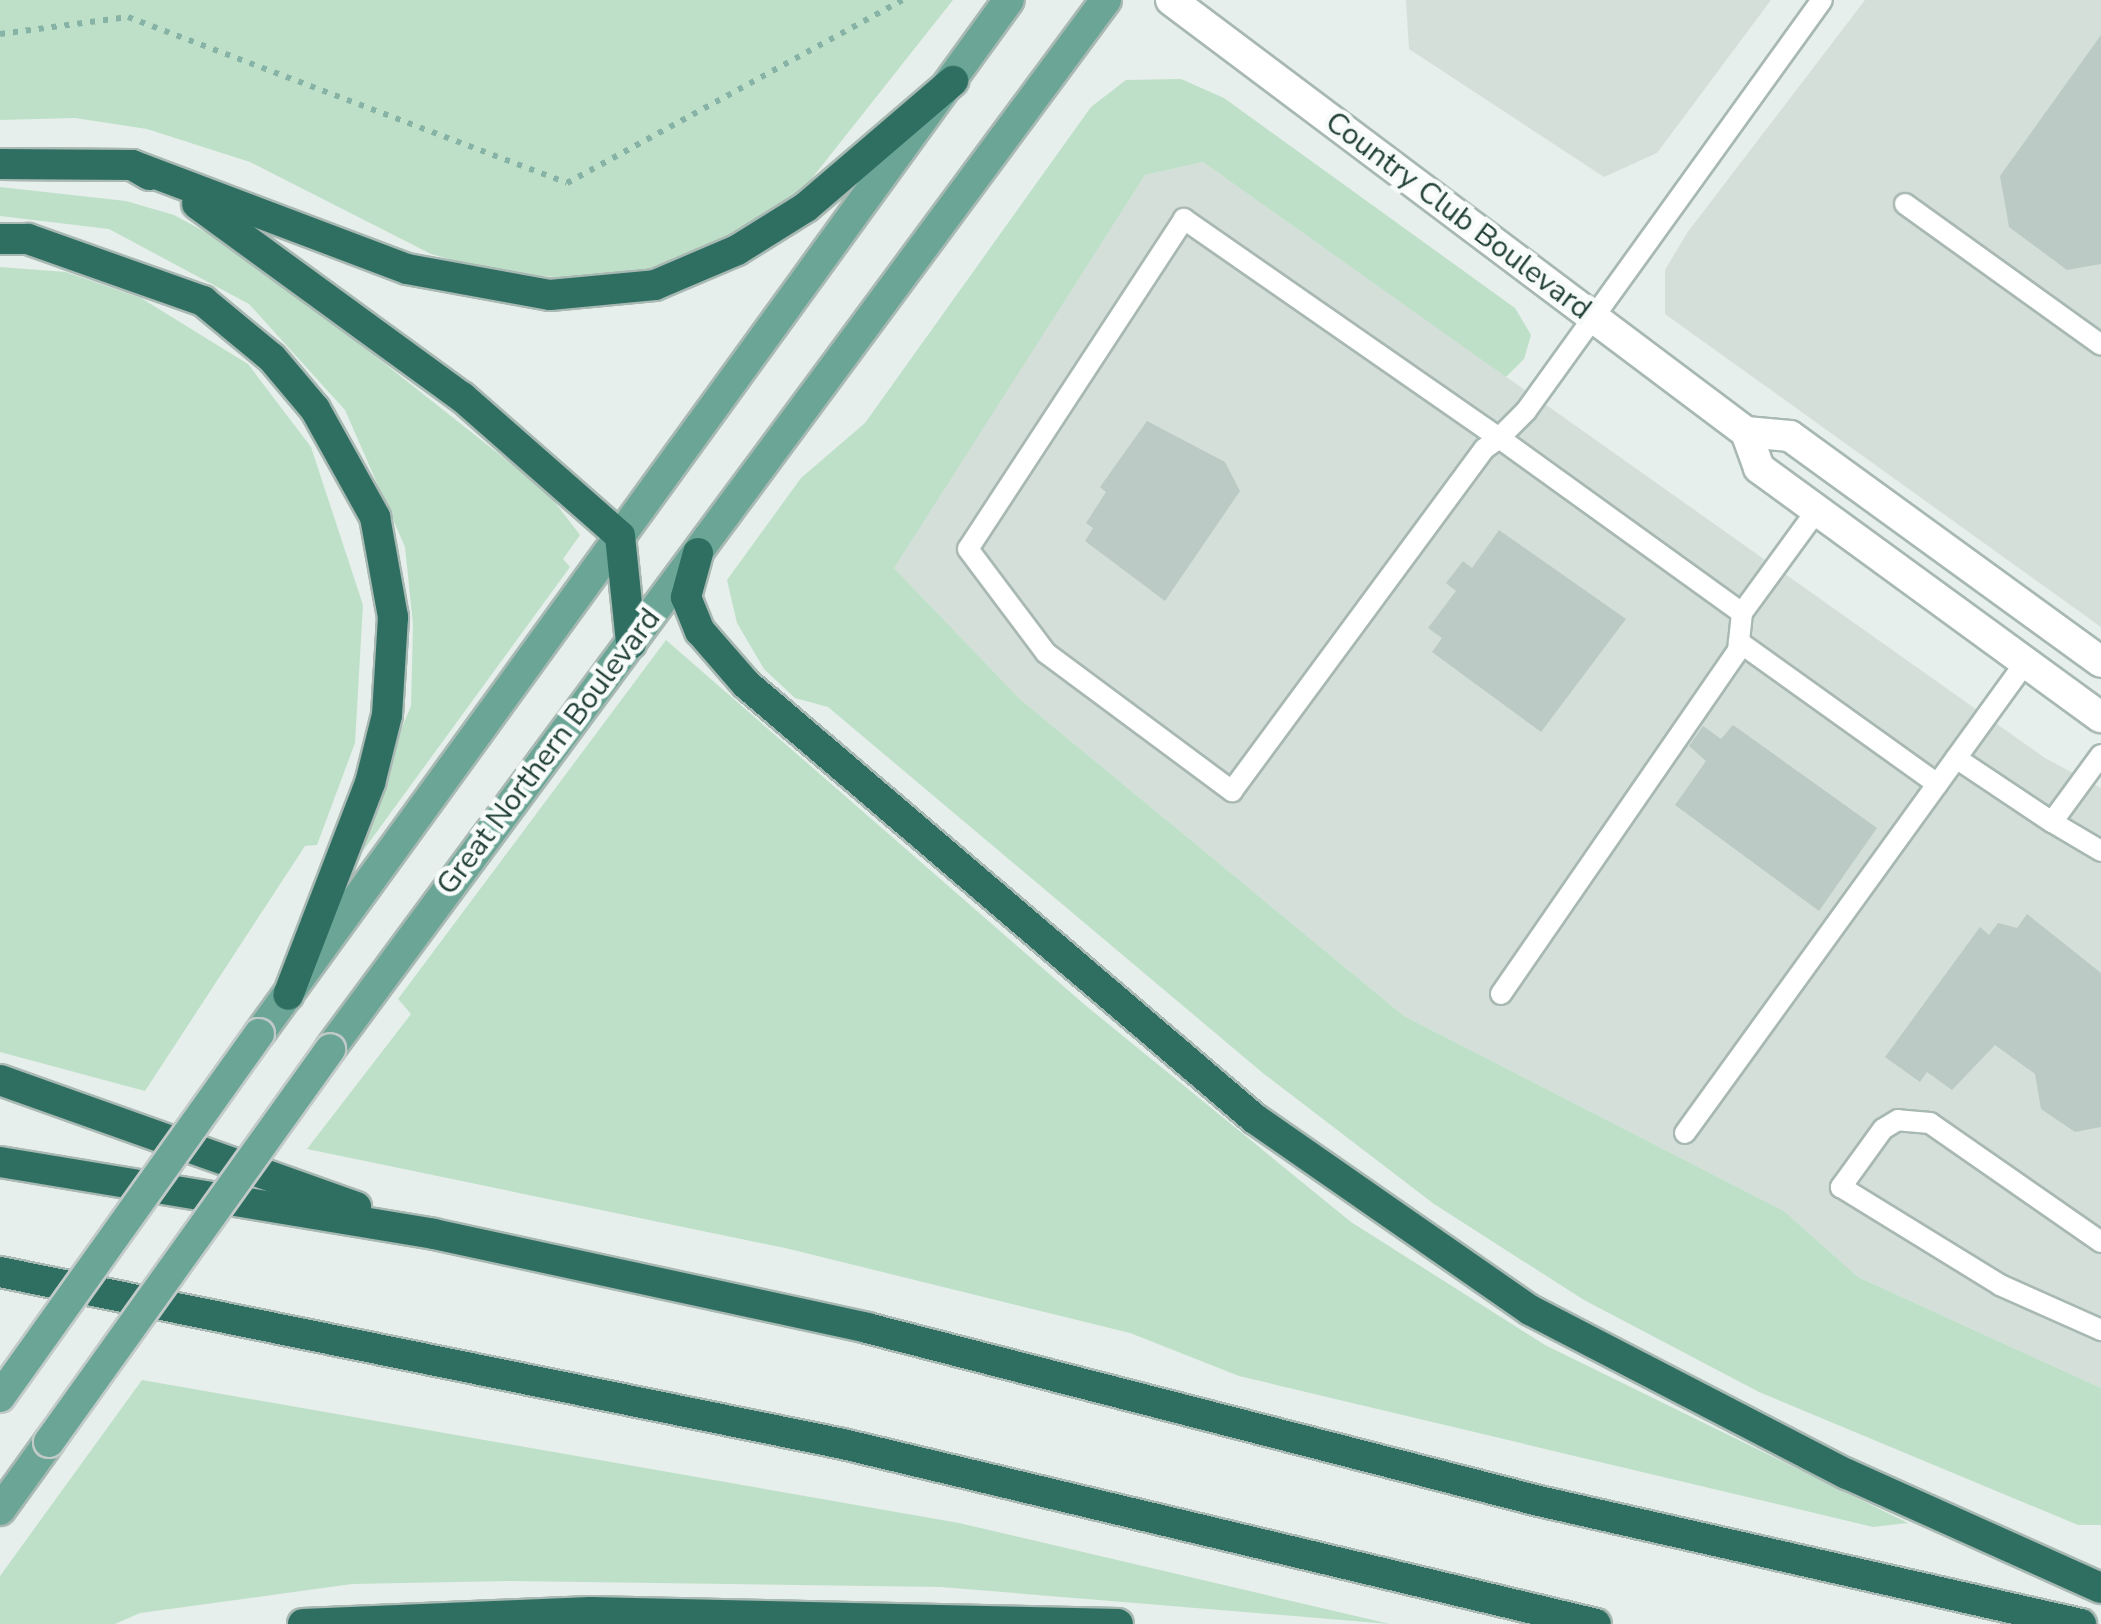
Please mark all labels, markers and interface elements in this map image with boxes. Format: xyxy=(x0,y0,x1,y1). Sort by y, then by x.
street label: Country Club Boulevard xyxy=(1318,104,1598,328)
street label: Great Northern Boulevard xyxy=(430,602,668,902)

